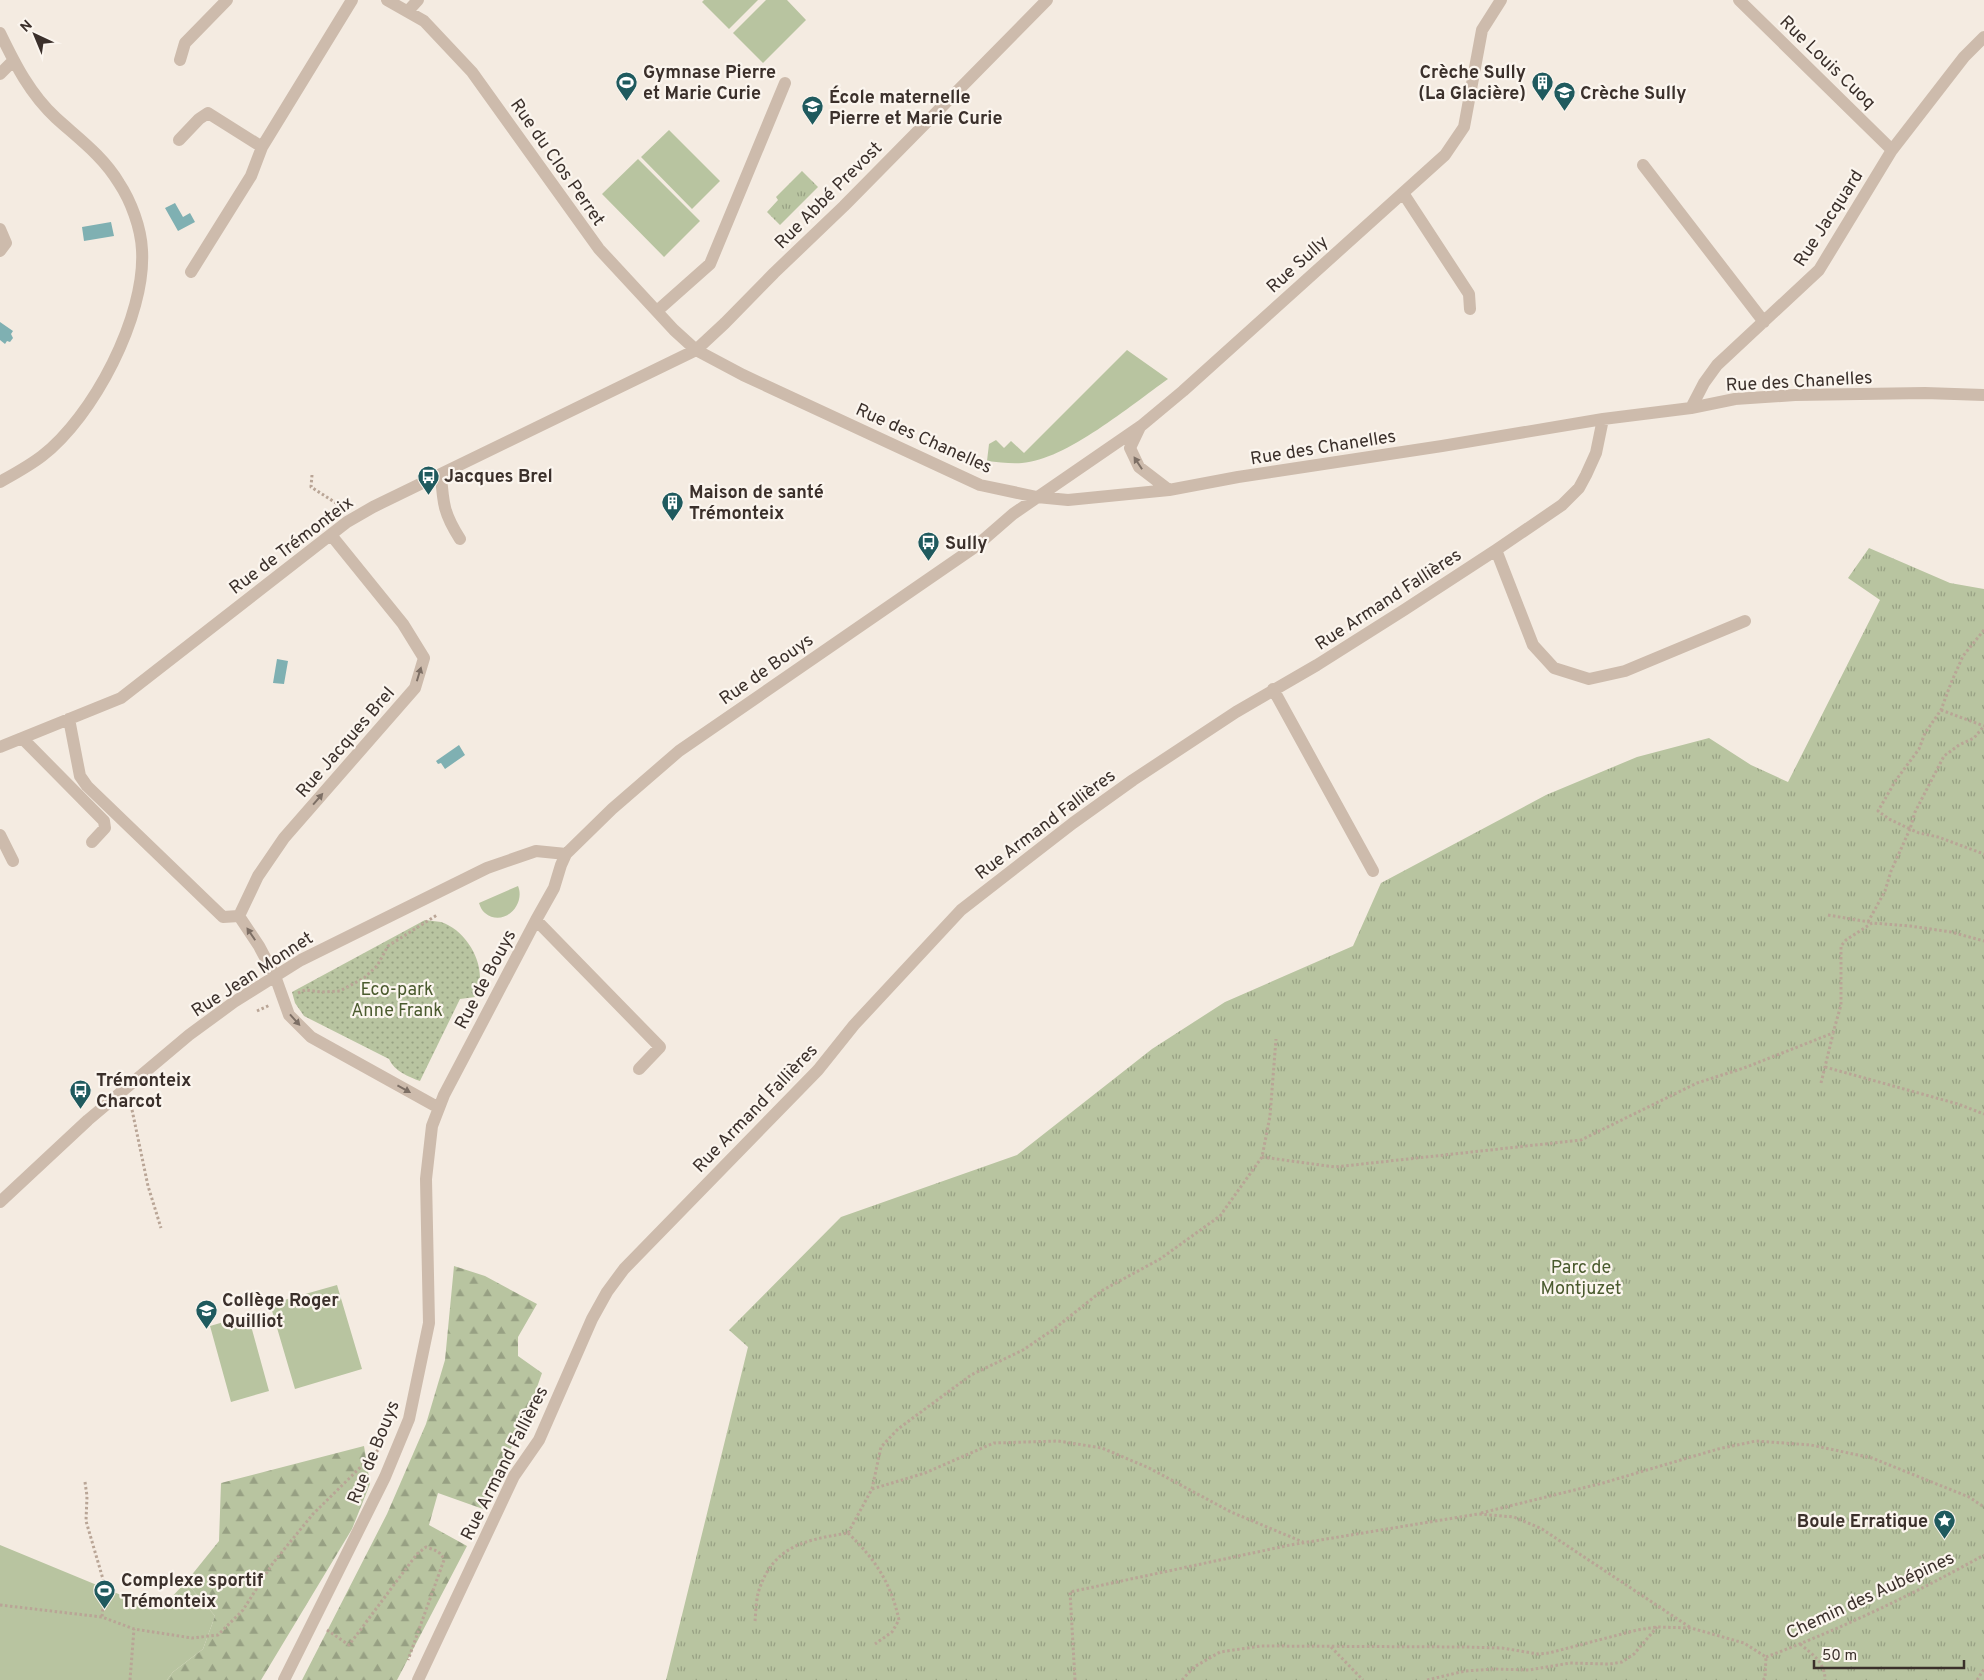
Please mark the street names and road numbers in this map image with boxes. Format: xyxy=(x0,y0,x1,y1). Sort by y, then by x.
street label: Rue Louis Cuoq xyxy=(1774,11,1880,115)
street label: Rue du Clos Perret xyxy=(504,95,609,231)
street label: Rue Abbé Prevost xyxy=(770,137,888,255)
street label: Rue Jacquard xyxy=(1789,166,1869,272)
street label: Rue Sully xyxy=(1262,231,1334,299)
street label: Rue des Chanelles xyxy=(1725,367,1873,398)
street label: Rue des Chanelles xyxy=(852,399,995,480)
street label: Rue des Chanelles xyxy=(1249,426,1398,471)
street label: Rue de Trémonteix xyxy=(225,492,359,600)
street label: Rue Armand Fallières xyxy=(1311,544,1466,656)
street label: Rue de Bouys xyxy=(715,629,818,711)
street label: Rue Jacques Brel xyxy=(292,683,401,803)
street label: Rue Armand Fallières xyxy=(971,765,1121,886)
street label: Rue de Bouys xyxy=(450,926,522,1033)
street label: Rue Jean Monnet xyxy=(188,927,318,1023)
street label: Rue Armand Fallières xyxy=(689,1040,823,1178)
street label: Rue Armand Fallières xyxy=(456,1383,554,1545)
street label: Rue de Bouys xyxy=(343,1397,406,1508)
street label: Chemin des Aubépines xyxy=(1783,1547,1958,1645)

